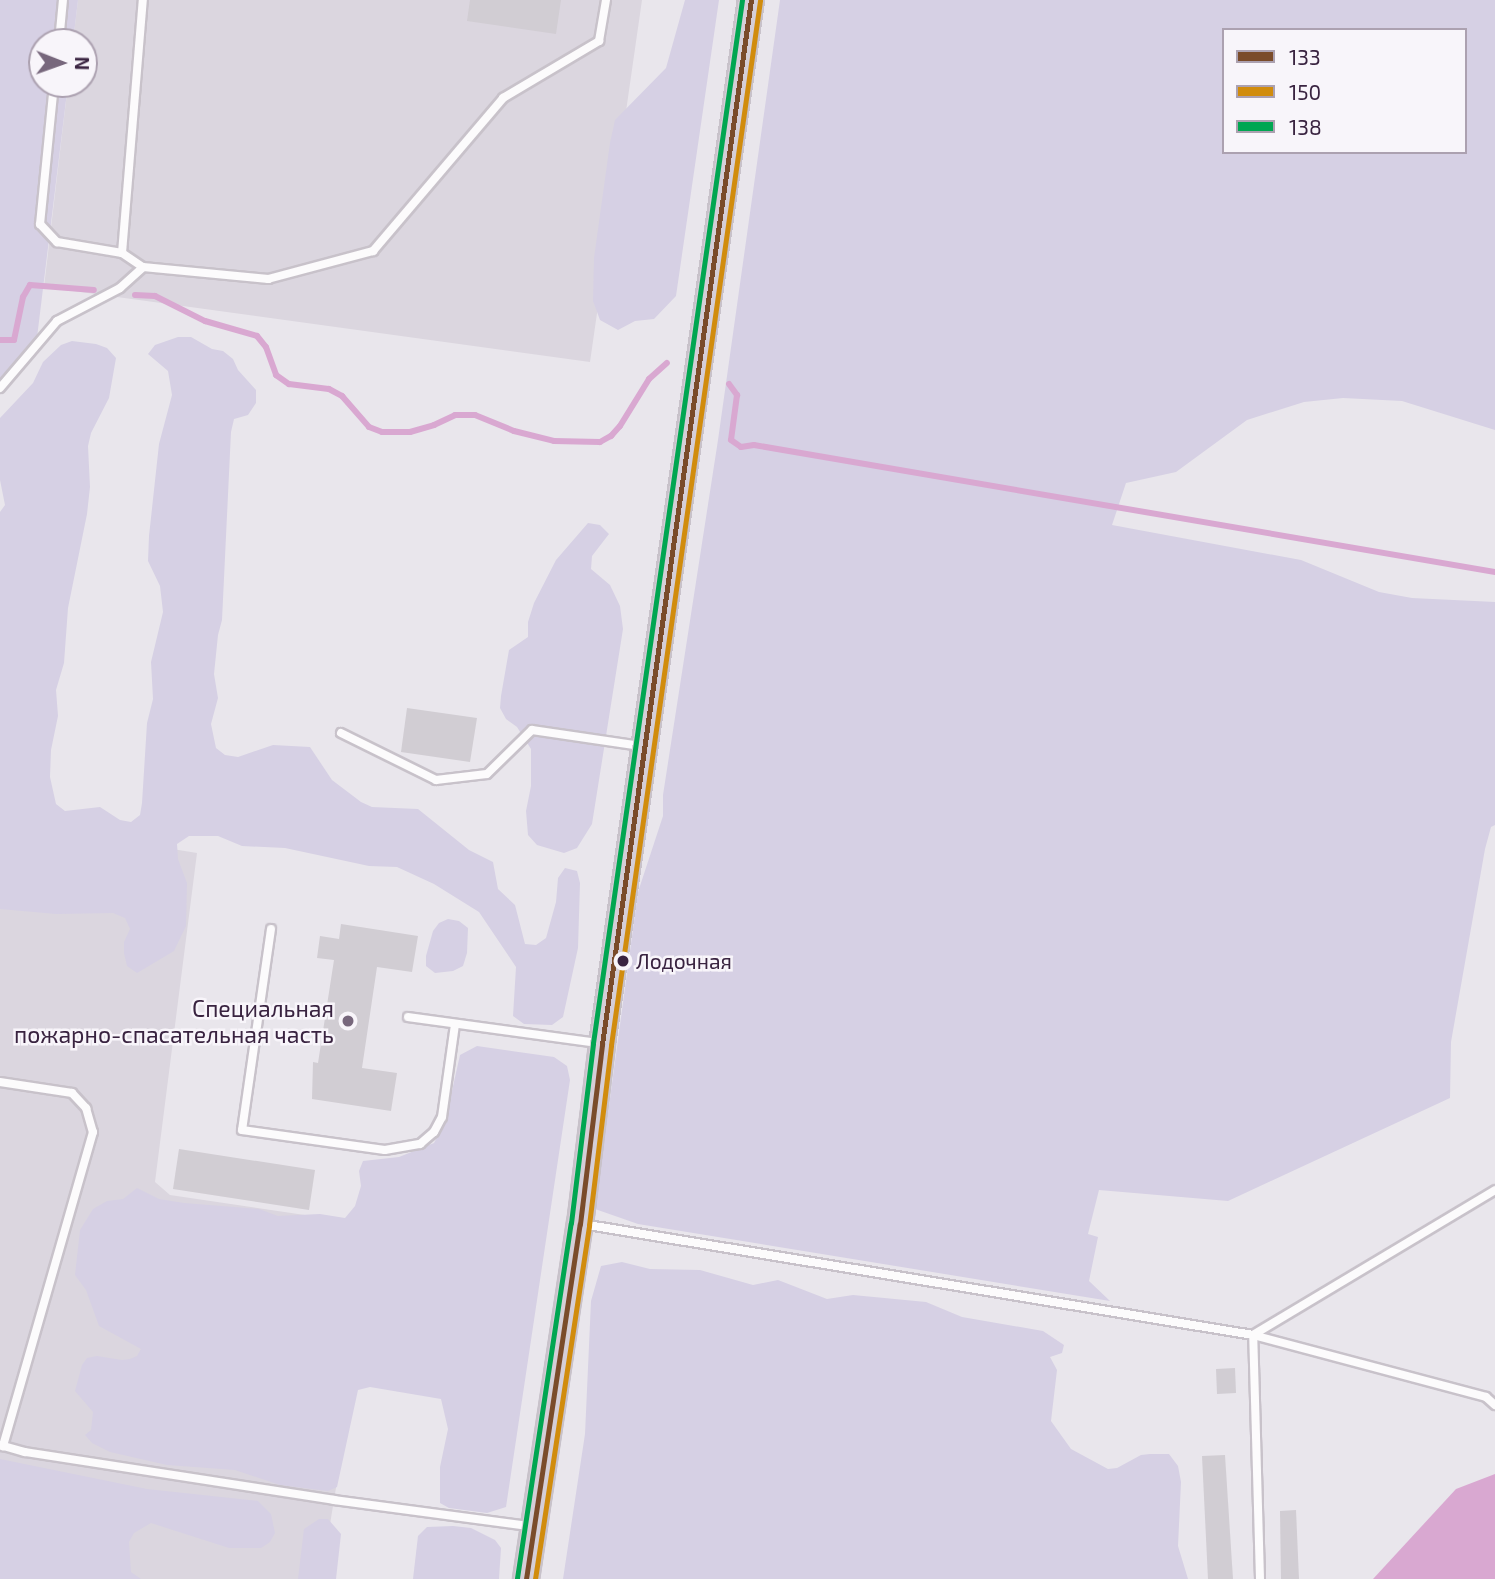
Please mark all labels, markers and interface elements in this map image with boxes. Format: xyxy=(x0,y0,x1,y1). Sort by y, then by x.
north arrow xyxy=(28,28,98,98)
legend xyxy=(1222,28,1467,154)
text: 133 xyxy=(1289,44,1321,69)
text: N xyxy=(71,56,94,70)
text: 150 xyxy=(1289,79,1321,104)
text: 138 xyxy=(1289,114,1322,139)
place label: Лодочная xyxy=(636,948,732,974)
marker: Лодочная xyxy=(616,954,630,968)
place label: Специальная пожарно-спасательная часть xyxy=(14,994,334,1048)
marker: Специальная пожарно-спасательная часть xyxy=(340,1013,356,1029)

